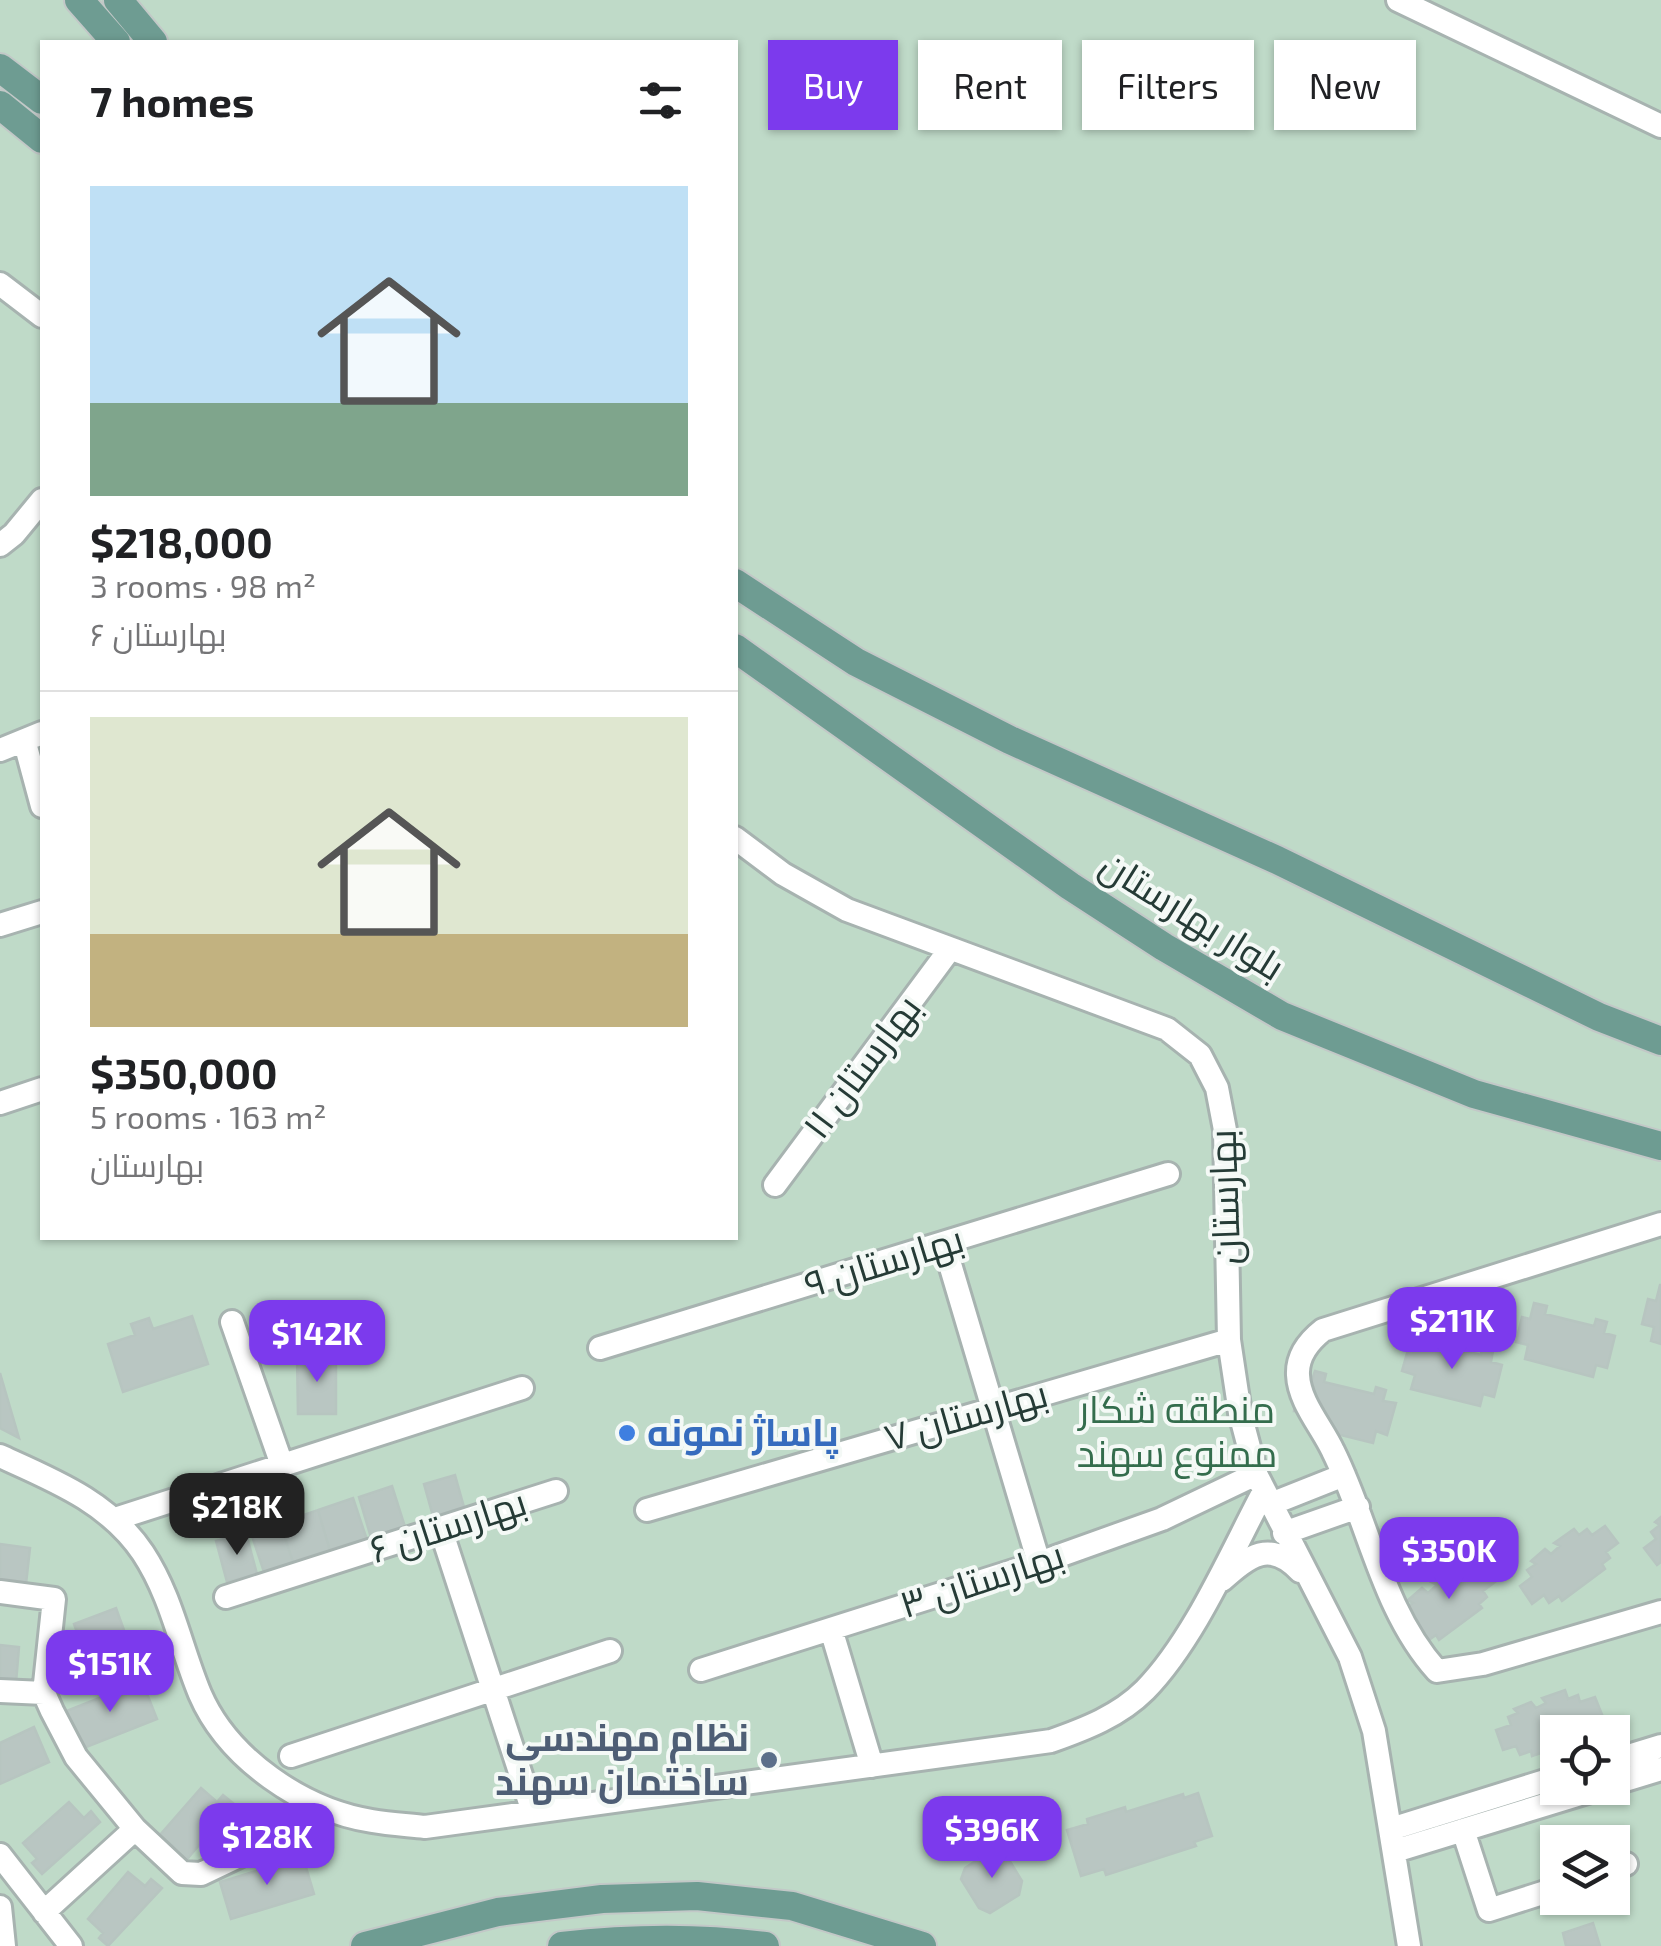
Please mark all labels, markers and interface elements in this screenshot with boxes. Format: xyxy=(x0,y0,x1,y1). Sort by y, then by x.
chip: Buy xyxy=(768,40,898,130)
chip: Rent xyxy=(918,40,1062,130)
chip: Filters xyxy=(1082,40,1254,130)
chip: New xyxy=(1274,40,1416,130)
icon: filters xyxy=(633,73,688,128)
text: 7 homes xyxy=(90,75,254,125)
icon: home xyxy=(299,251,479,431)
text: $218,000 xyxy=(90,516,273,566)
text: 3 rooms · 98 m² xyxy=(90,566,316,604)
text: بهارستان ۶ xyxy=(90,614,227,652)
icon: home xyxy=(299,782,479,962)
street label: بلوار بهارستان xyxy=(1092,840,1293,991)
street label: بهارستان ۱۱ xyxy=(792,985,931,1148)
text: $350,000 xyxy=(90,1047,278,1097)
text: 5 rooms · 163 m² xyxy=(90,1097,326,1135)
street label: بهارستان xyxy=(1198,1128,1250,1266)
text: بهارستان xyxy=(90,1145,204,1183)
street label: بهارستان ۹ xyxy=(798,1214,969,1308)
pin: $211K xyxy=(1382,1287,1522,1372)
pin: $142K xyxy=(247,1300,387,1385)
text: $211K xyxy=(1409,1300,1495,1338)
text: $142K xyxy=(271,1313,363,1351)
street label: بهارستان ۷ xyxy=(878,1369,1053,1461)
park label: منطقه شکار ممنوع سهند xyxy=(1077,1385,1277,1479)
place label: پاساژ نمونه xyxy=(647,1408,839,1459)
marker: پاساژ نمونه xyxy=(616,1422,638,1444)
pin: $218K xyxy=(167,1473,307,1558)
street label: بهارستان ۶ xyxy=(363,1477,532,1573)
text: $218K xyxy=(191,1486,283,1524)
pin: $350K xyxy=(1379,1517,1519,1602)
street label: بهارستان ۳ xyxy=(894,1530,1070,1628)
text: $350K xyxy=(1402,1530,1496,1568)
pin: $151K xyxy=(40,1630,180,1715)
text: $151K xyxy=(68,1643,152,1681)
place label: نظام مهندسی ساختمان سهند xyxy=(495,1713,749,1805)
map controls xyxy=(1540,1715,1630,1915)
button: locate xyxy=(1540,1715,1630,1805)
marker: نظام مهندسی ساختمان سهند xyxy=(758,1749,780,1771)
pin: $396K xyxy=(922,1796,1062,1881)
pin: $128K xyxy=(197,1803,337,1888)
text: $396K xyxy=(945,1809,1039,1847)
text: $128K xyxy=(221,1816,313,1854)
button: layers xyxy=(1540,1825,1630,1915)

